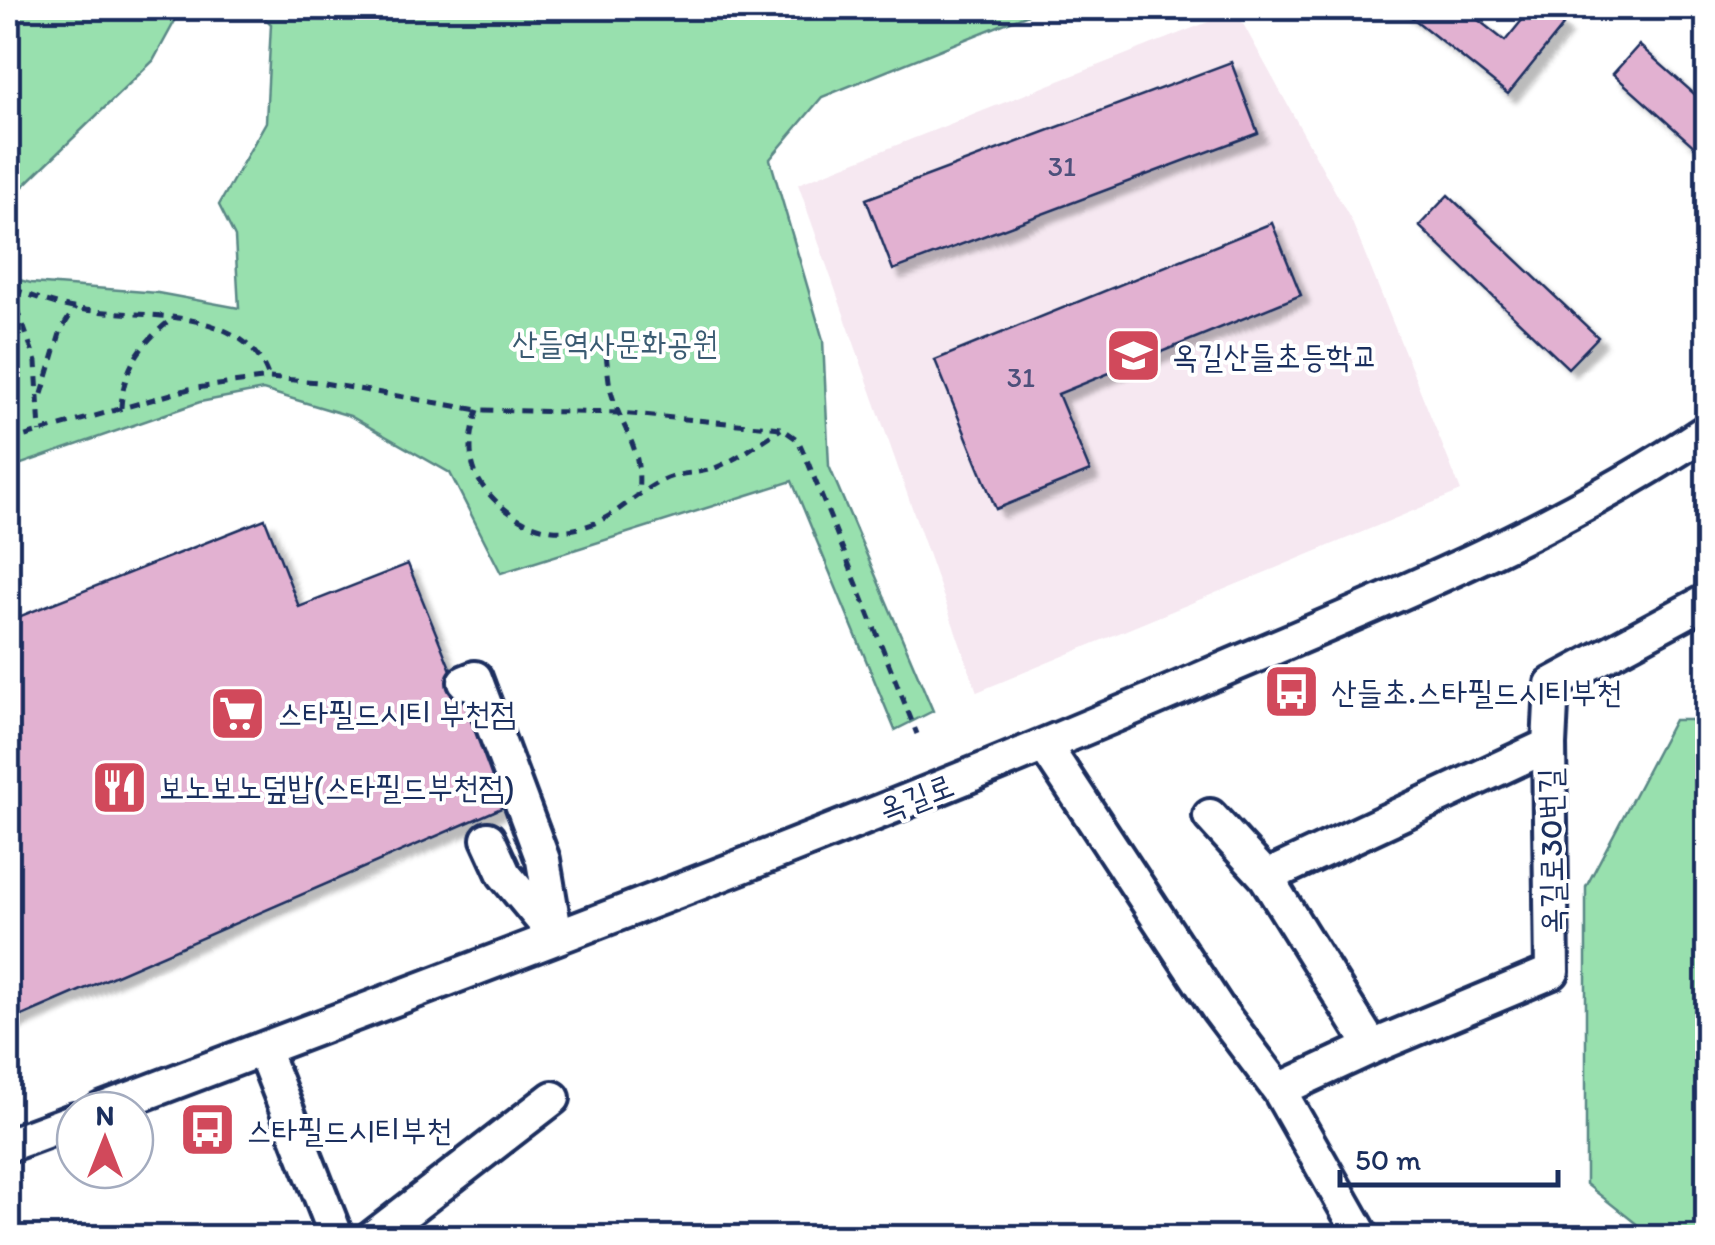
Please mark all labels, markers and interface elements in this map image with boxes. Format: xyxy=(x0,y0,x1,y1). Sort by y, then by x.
house number: 31 xyxy=(1048,149,1076,183)
park label: 산들역사문화공원 xyxy=(512,324,718,362)
school or university icon: 옥길산들초등학교 xyxy=(1103,326,1163,386)
place label: 옥길산들초등학교 xyxy=(1172,337,1378,375)
house number: 31 xyxy=(1007,360,1035,394)
bus stop icon: 산들초.스타필드시티부천 xyxy=(1262,662,1322,722)
place label: 산들초.스타필드시티부천 xyxy=(1331,673,1622,711)
supermarket icon: 스타필드시티 부천점 xyxy=(208,683,268,743)
place label: 스타필드시티 부천점 xyxy=(277,694,516,732)
restaurant icon: 보노보노덮밥(스타필드부천점) xyxy=(90,757,150,817)
street label: 옥길로 xyxy=(873,765,959,829)
place label: 보노보노덮밥(스타필드부천점) xyxy=(159,768,515,806)
street label: 옥길로30번길 xyxy=(1531,768,1571,934)
north arrow xyxy=(55,1090,155,1190)
text: N xyxy=(96,1098,114,1132)
bus stop icon: 스타필드시티부천 xyxy=(177,1100,237,1160)
place label: 스타필드시티부천 xyxy=(246,1111,452,1149)
scale bar xyxy=(1340,1125,1558,1187)
text: 50 m xyxy=(1355,1141,1421,1178)

